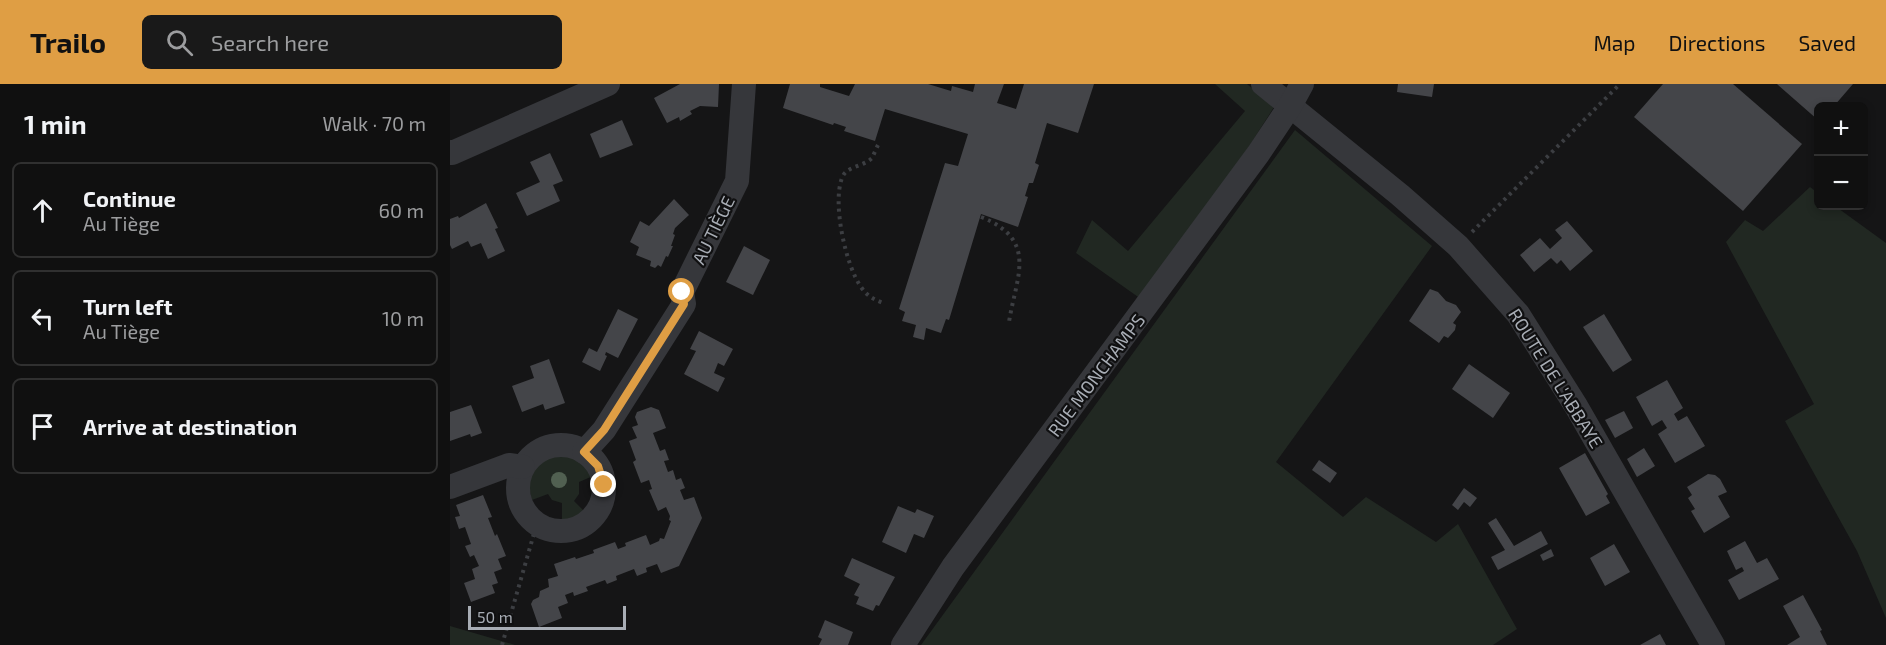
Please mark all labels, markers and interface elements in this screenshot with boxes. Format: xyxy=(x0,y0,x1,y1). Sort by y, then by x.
search box xyxy=(142,15,562,69)
text: Trailo xyxy=(30,25,106,59)
icon: search xyxy=(163,26,196,59)
text: Search here xyxy=(211,29,329,55)
text: Map xyxy=(1593,30,1636,55)
text: Directions xyxy=(1669,30,1765,55)
text: Saved xyxy=(1798,30,1856,55)
map controls xyxy=(1814,102,1868,210)
button: + xyxy=(1814,102,1868,156)
text: 1 min xyxy=(24,108,87,139)
text: Walk · 70 m xyxy=(322,111,426,135)
button: − xyxy=(1814,156,1868,210)
text: Continue xyxy=(83,185,176,211)
street label: AU TIÈGE xyxy=(687,192,739,268)
icon: ahead xyxy=(26,194,59,227)
text: 60 m xyxy=(379,198,424,222)
text: Au Tiège xyxy=(83,211,160,235)
route start xyxy=(668,278,694,304)
text: Turn left xyxy=(83,293,172,319)
icon: left xyxy=(26,302,59,335)
street label: ROUTE DE L'ABBAYE xyxy=(1504,304,1608,452)
text: 10 m xyxy=(382,306,424,330)
street label: RUE MONCHAMPS xyxy=(1043,309,1149,441)
text: Au Tiège xyxy=(83,319,160,343)
icon: arrive xyxy=(26,410,59,443)
text: Arrive at destination xyxy=(83,413,297,439)
route end xyxy=(590,471,616,497)
scale bar xyxy=(468,603,626,630)
text: 50 m xyxy=(477,607,513,626)

